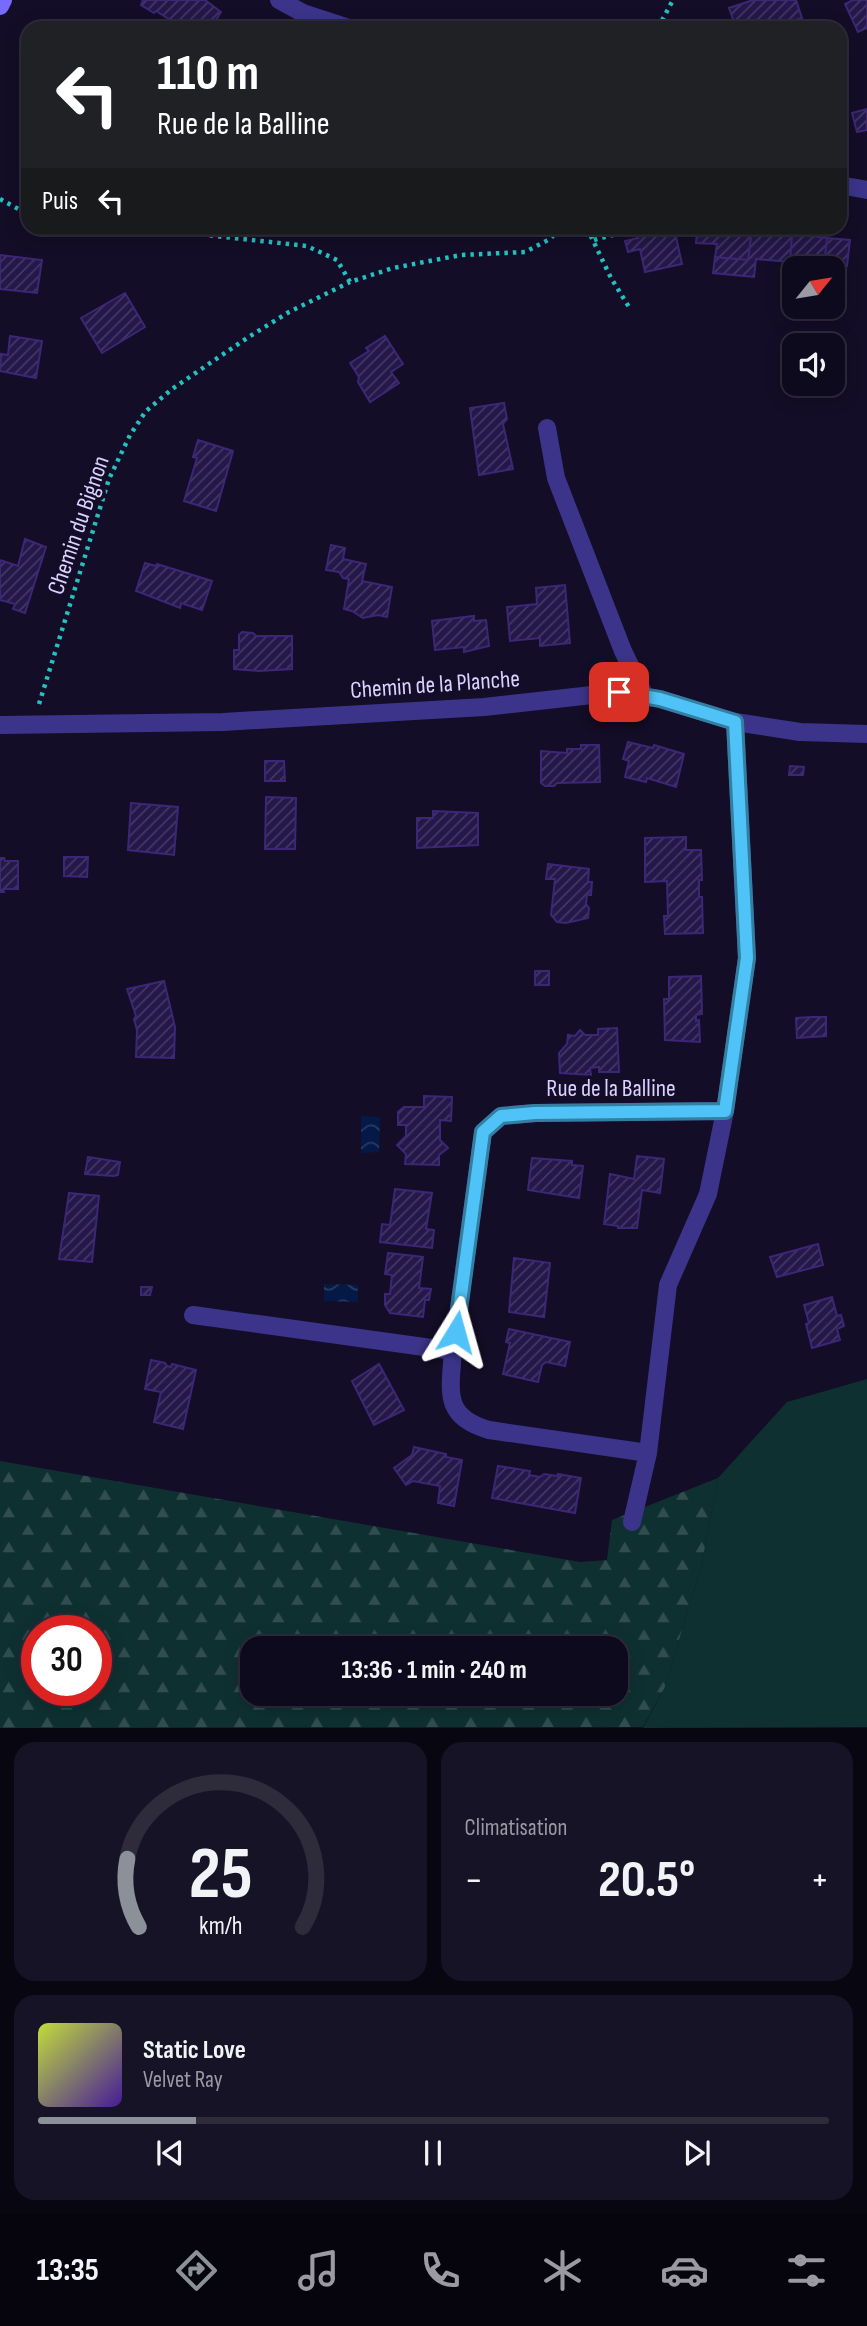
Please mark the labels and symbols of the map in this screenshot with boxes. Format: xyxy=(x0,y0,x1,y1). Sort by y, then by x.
north arrow xyxy=(782,256,845,318)
street label: Chemin du Bignon xyxy=(41,452,116,598)
pin xyxy=(589,662,649,722)
street label: Chemin de la Planche xyxy=(349,664,521,705)
street label: Rue de la Balline xyxy=(546,1074,676,1103)
position arrow xyxy=(419,1295,493,1369)
speed limit sign: 30 xyxy=(21,1615,112,1706)

